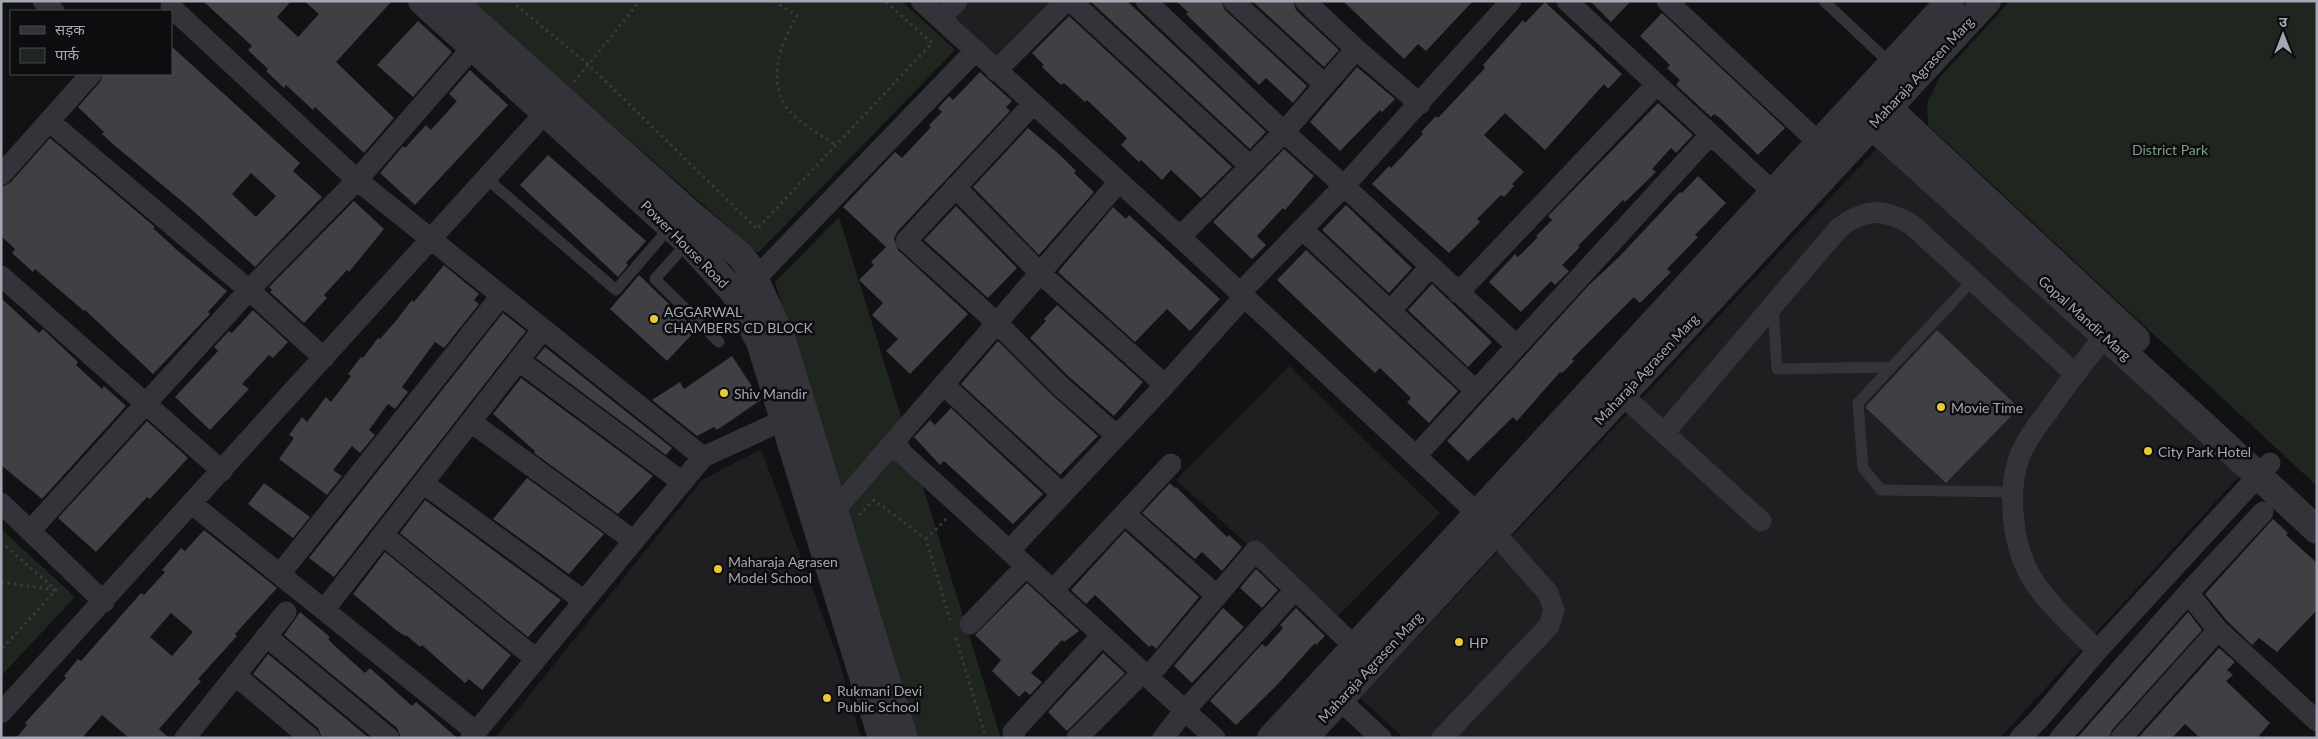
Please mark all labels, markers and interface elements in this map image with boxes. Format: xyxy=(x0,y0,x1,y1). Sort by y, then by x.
legend xyxy=(10,10,172,75)
north arrow xyxy=(2258,10,2308,60)
street label: Maharaja Agrasen Marg xyxy=(1865,13,1977,131)
text: उ xyxy=(2279,13,2288,30)
text: सड़क xyxy=(55,20,85,38)
text: पार्क xyxy=(55,45,79,63)
park label: District Park xyxy=(2132,141,2209,158)
street label: Power House Road xyxy=(638,197,732,291)
street label: Gopal Mandir Marg xyxy=(2035,272,2135,364)
place label: AGGARWAL CHAMBERS CD BLOCK xyxy=(664,303,814,336)
street label: Maharaja Agrasen Marg xyxy=(1590,310,1702,428)
marker: AGGARWAL CHAMBERS CD BLOCK xyxy=(648,313,660,325)
place label: Shiv Mandir xyxy=(734,385,807,402)
marker: Shiv Mandir xyxy=(718,387,730,399)
place label: Movie Time xyxy=(1951,399,2023,416)
marker: Movie Time xyxy=(1935,401,1947,413)
place label: City Park Hotel xyxy=(2158,443,2251,460)
marker: City Park Hotel xyxy=(2142,445,2154,457)
place label: Maharaja Agrasen Model School xyxy=(728,553,838,586)
marker: Maharaja Agrasen Model School xyxy=(712,563,724,575)
street label: Maharaja Agrasen Marg xyxy=(1314,608,1426,726)
place label: HP xyxy=(1469,634,1488,651)
marker: HP xyxy=(1453,636,1465,648)
place label: Rukmani Devi Public School xyxy=(837,682,922,715)
marker: Rukmani Devi Public School xyxy=(821,692,833,704)

